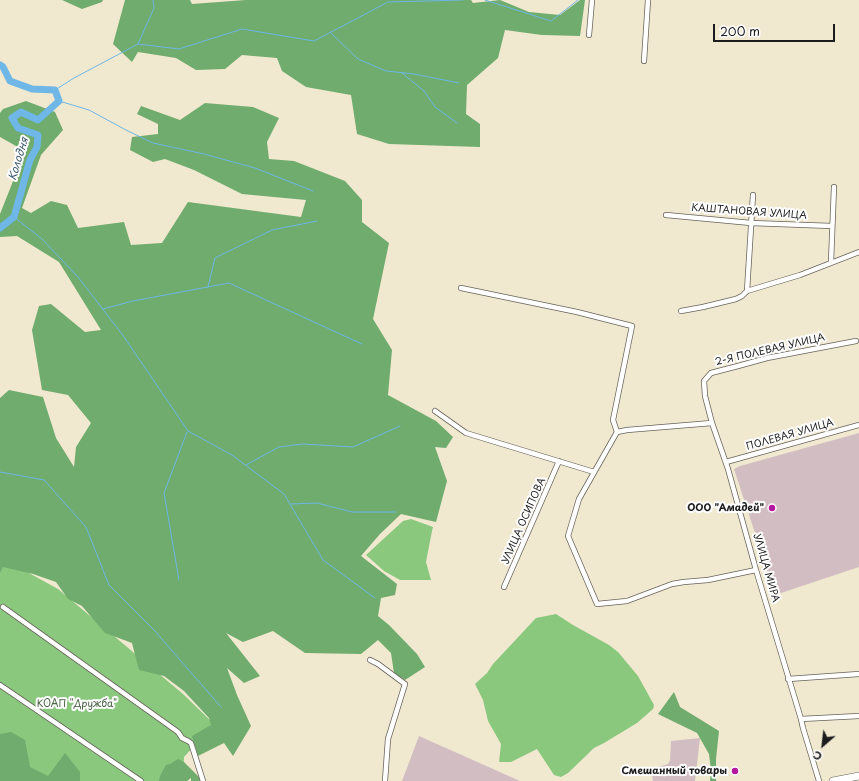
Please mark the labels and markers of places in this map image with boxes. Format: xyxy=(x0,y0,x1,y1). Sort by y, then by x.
place label: ООО "Амадей" xyxy=(687,502,764,514)
marker: ООО "Амадей" xyxy=(767,503,777,513)
place label: Смешанный товары xyxy=(622,765,727,777)
marker: Смешанный товары xyxy=(730,766,740,776)

